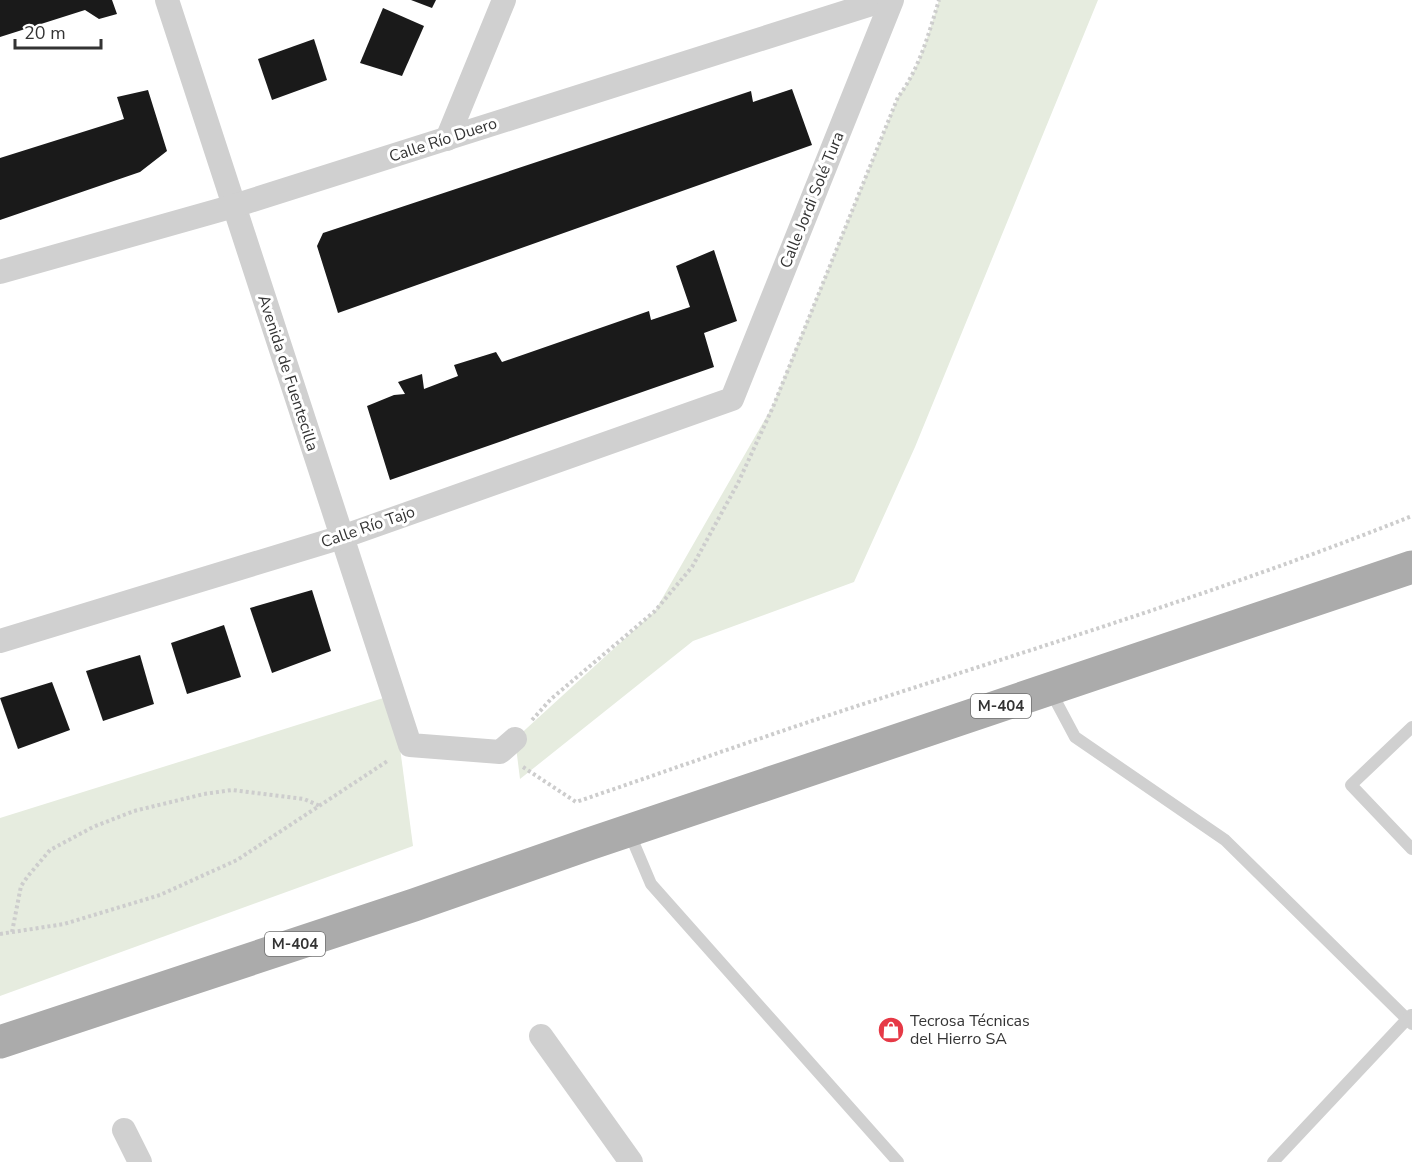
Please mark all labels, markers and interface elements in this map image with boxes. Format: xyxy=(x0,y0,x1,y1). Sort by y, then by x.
scale bar xyxy=(15,12,100,50)
text: 20 m xyxy=(24,21,66,45)
street label: Calle Río Duero xyxy=(386,112,500,168)
street label: Calle Jordi Solé Tura xyxy=(775,128,849,272)
street label: Avenida de Fuentecilla xyxy=(252,292,324,454)
street label: Calle Río Tajo xyxy=(318,501,418,553)
road number: M-404 xyxy=(971,694,1031,718)
road number: M-404 xyxy=(265,932,325,956)
place label: Tecrosa Técnicas del Hierro SA xyxy=(910,1010,1030,1050)
shop icon: Tecrosa Técnicas del Hierro SA xyxy=(876,1015,906,1045)

